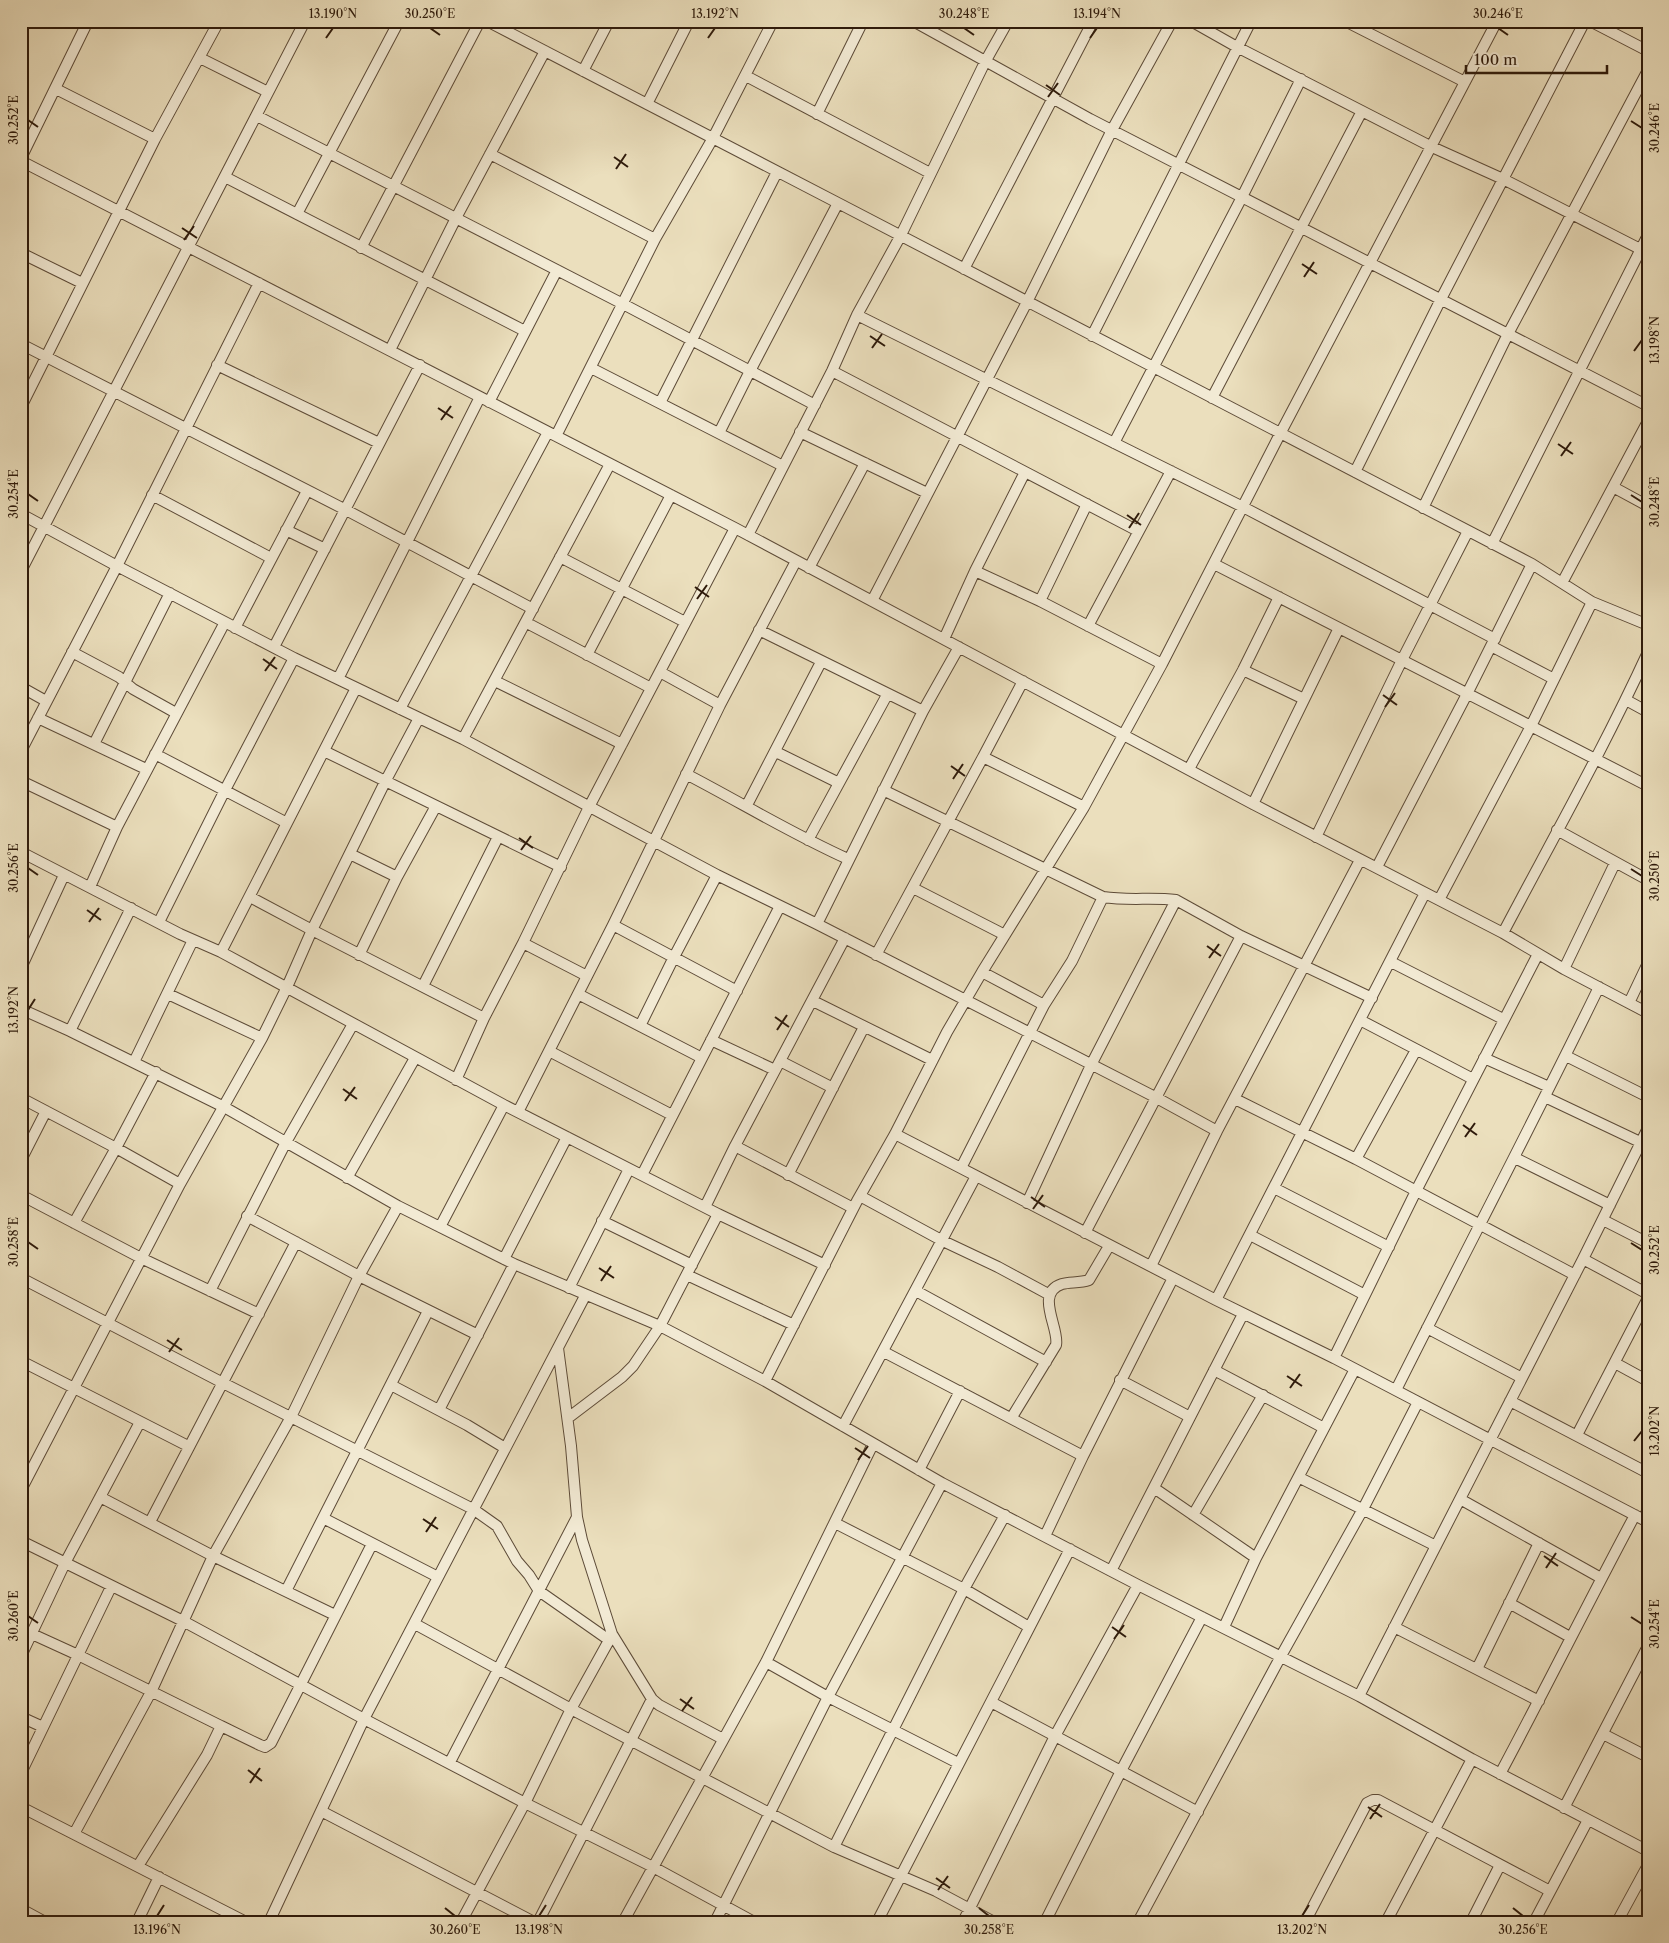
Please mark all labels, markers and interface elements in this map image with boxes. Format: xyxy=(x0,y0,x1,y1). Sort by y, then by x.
text: 13.190°N xyxy=(309,6,357,21)
text: 30.250°E xyxy=(405,6,455,21)
text: 13.192°N xyxy=(691,6,739,21)
text: 30.248°E xyxy=(939,6,989,21)
text: 13.194°N xyxy=(1073,6,1121,21)
text: 30.246°E xyxy=(1473,6,1523,21)
scale bar xyxy=(1466,42,1608,74)
text: 100 m xyxy=(1474,50,1517,69)
text: 30.252°E xyxy=(6,95,21,145)
text: 30.246°E xyxy=(1647,103,1662,153)
text: 13.198°N xyxy=(1647,316,1662,364)
text: 30.254°E xyxy=(6,469,21,519)
text: 30.248°E xyxy=(1647,477,1662,527)
text: 30.256°E xyxy=(6,843,21,893)
text: 30.250°E xyxy=(1647,851,1662,901)
text: 13.192°N xyxy=(6,986,21,1034)
text: 30.258°E xyxy=(6,1217,21,1267)
text: 30.252°E xyxy=(1647,1225,1662,1275)
text: 13.202°N xyxy=(1647,1406,1662,1456)
text: 30.260°E xyxy=(6,1591,21,1641)
text: 30.254°E xyxy=(1647,1599,1662,1649)
text: 13.196°N xyxy=(133,1922,181,1937)
text: 30.260°E xyxy=(430,1922,480,1937)
text: 13.198°N xyxy=(515,1922,563,1937)
text: 30.258°E xyxy=(964,1922,1014,1937)
text: 13.202°N xyxy=(1277,1922,1327,1937)
text: 30.256°E xyxy=(1498,1922,1548,1937)

